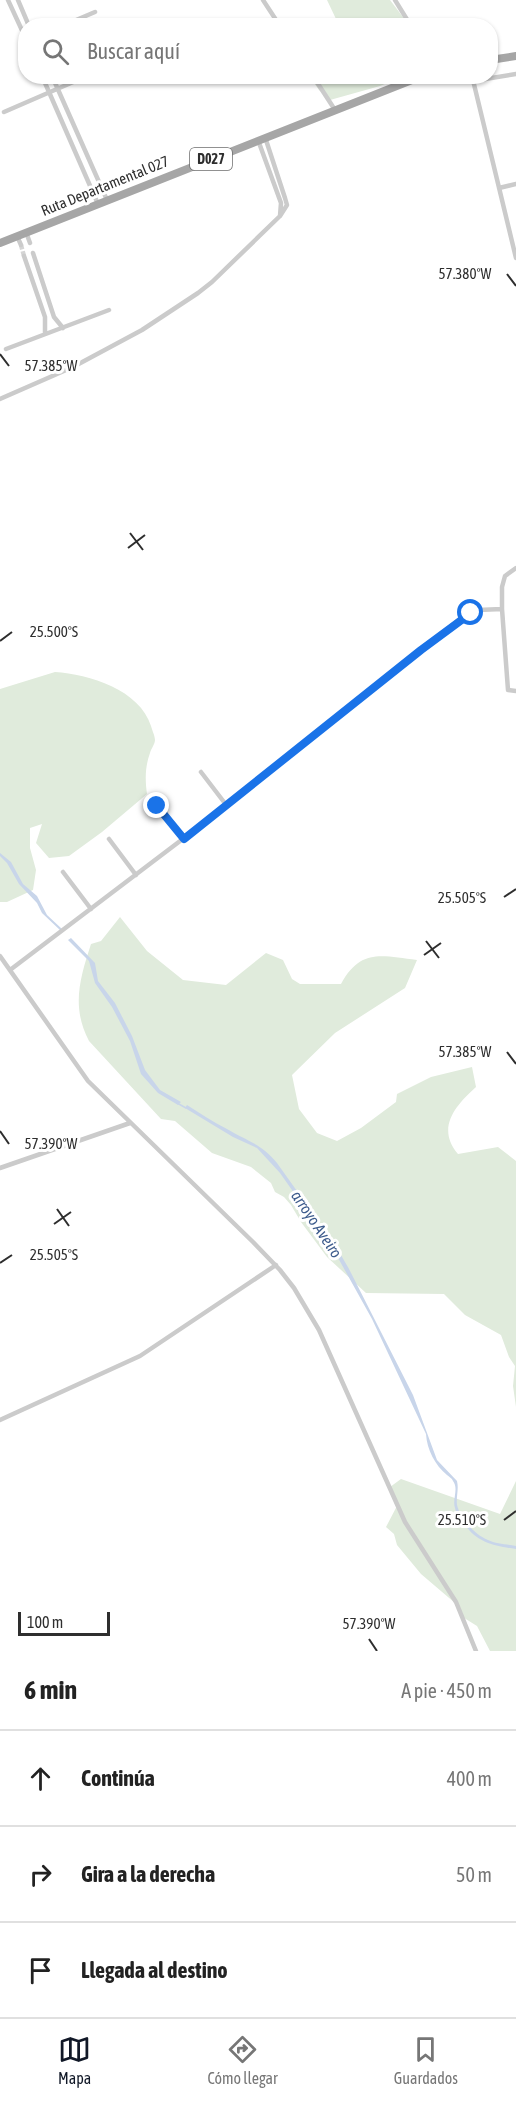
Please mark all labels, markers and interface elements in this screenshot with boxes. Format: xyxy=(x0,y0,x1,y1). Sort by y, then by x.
search box xyxy=(18,18,498,84)
icon: search xyxy=(39,35,72,68)
text: Buscar aquí xyxy=(87,38,180,64)
road number: D027 xyxy=(190,148,232,170)
street label: Ruta Departamental 027 xyxy=(38,152,171,219)
text: 57.380°W xyxy=(439,265,492,282)
text: 57.385°W xyxy=(25,357,78,374)
route start xyxy=(457,599,483,625)
text: 25.500°S xyxy=(30,623,78,640)
route end xyxy=(143,792,169,818)
text: 25.505°S xyxy=(438,889,486,906)
text: 57.385°W xyxy=(439,1043,492,1060)
text: 57.390°W xyxy=(25,1135,78,1152)
water label: arroyo Aveiro xyxy=(287,1187,346,1261)
text: 25.505°S xyxy=(30,1246,78,1263)
text: 25.510°S xyxy=(438,1511,486,1528)
scale bar xyxy=(18,1609,110,1636)
text: 100 m xyxy=(27,1613,63,1631)
text: 57.390°W xyxy=(343,1615,396,1632)
text: 6 min xyxy=(24,1675,77,1705)
text: A pie · 450 m xyxy=(401,1679,492,1702)
icon: ahead xyxy=(24,1762,57,1795)
text: Continúa xyxy=(81,1765,155,1791)
text: 400 m xyxy=(447,1767,492,1790)
icon: right xyxy=(24,1858,57,1891)
text: Gira a la derecha xyxy=(81,1861,215,1887)
text: 50 m xyxy=(456,1863,492,1886)
icon: arrive xyxy=(24,1954,57,1987)
text: Llegada al destino xyxy=(81,1957,228,1983)
tab: Mapa xyxy=(58,2033,91,2087)
tab: Cómo llegar xyxy=(207,2033,278,2087)
tab: Guardados xyxy=(394,2033,458,2087)

